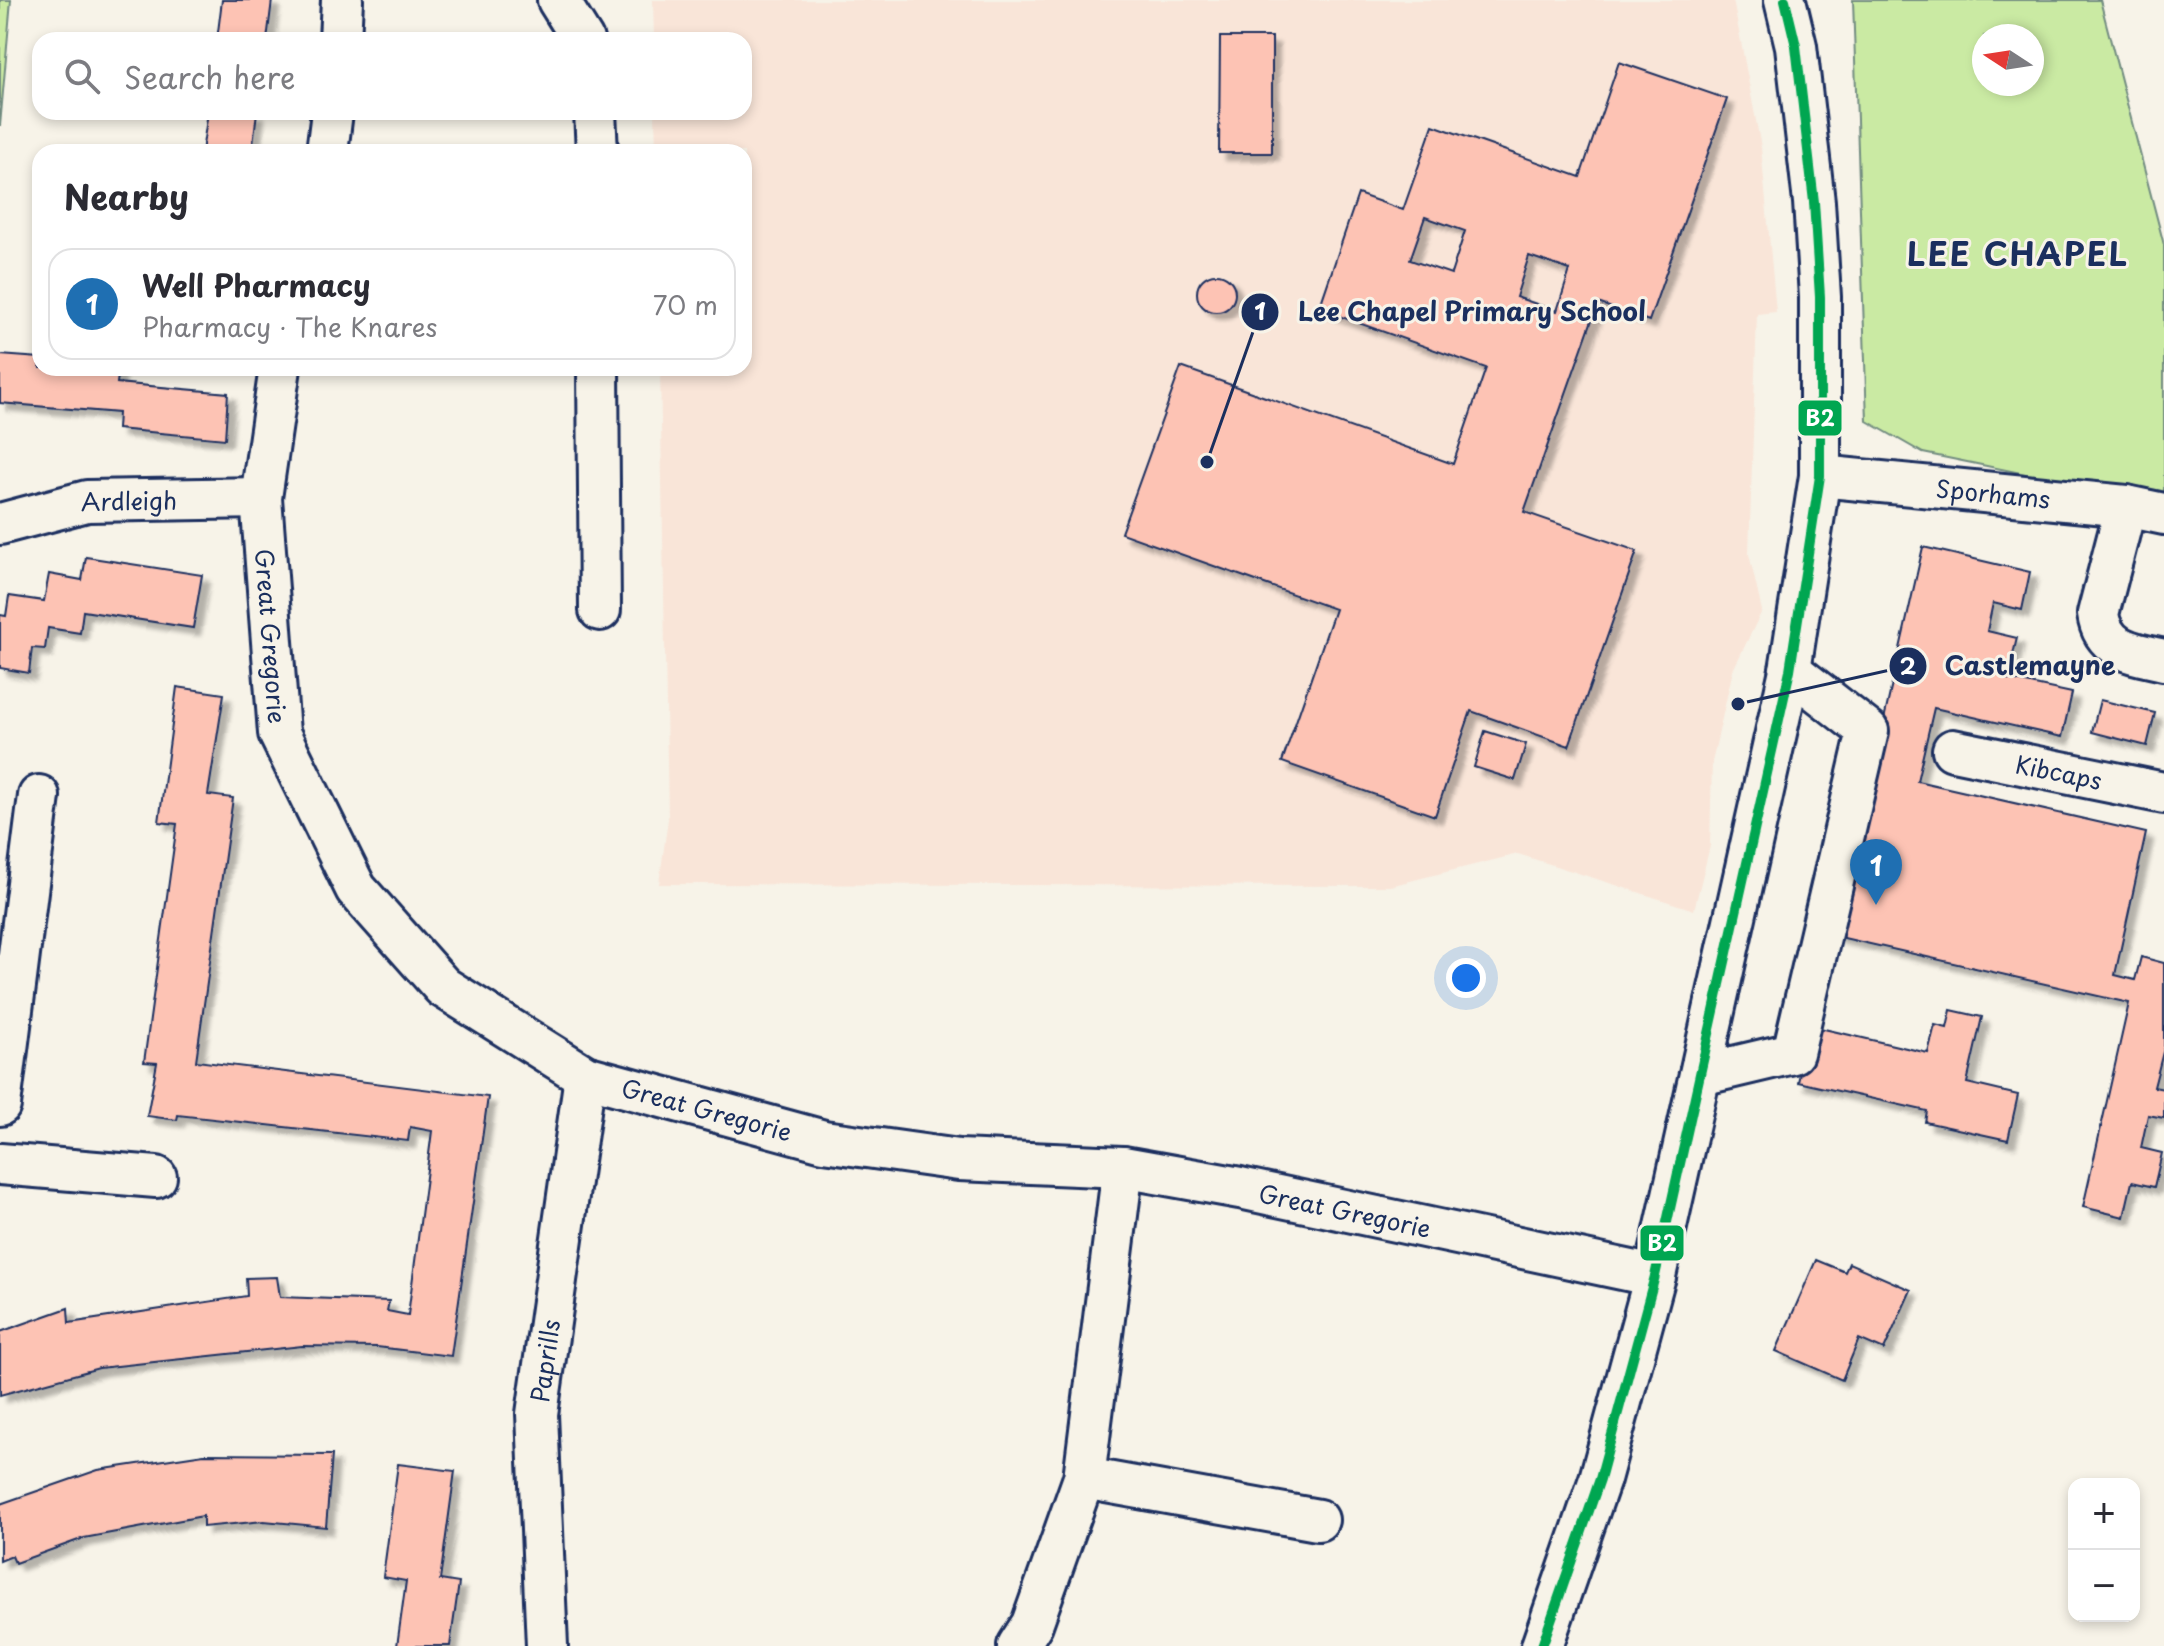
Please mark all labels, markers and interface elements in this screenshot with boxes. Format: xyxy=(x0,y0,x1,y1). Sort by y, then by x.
north arrow xyxy=(1972,24,2044,96)
search box xyxy=(32,32,752,120)
icon: search xyxy=(60,54,104,98)
text: Search here xyxy=(124,54,296,99)
text: Nearby xyxy=(64,170,189,222)
district label: LEE CHAPEL xyxy=(1907,229,2129,277)
text: Well Pharmacy xyxy=(142,262,371,307)
text: 1 xyxy=(86,285,98,324)
text: 70 m xyxy=(653,285,718,324)
callout: Lee Chapel Primary School xyxy=(1240,287,1664,337)
text: Lee Chapel Primary School xyxy=(1298,291,1646,330)
text: 1 xyxy=(1254,292,1266,328)
text: Pharmacy · The Knares xyxy=(142,307,437,346)
line badge: B2 xyxy=(1797,399,1843,437)
text: B2 xyxy=(1805,400,1835,433)
street label: Sporhams xyxy=(1934,469,2052,516)
street label: Ardleigh xyxy=(80,481,178,519)
street label: Great Gregorie xyxy=(247,547,296,725)
callout: Castlemayne xyxy=(1888,641,2131,691)
text: Castlemayne xyxy=(1944,645,2116,684)
text: 2 xyxy=(1900,647,1917,683)
street label: Kibcaps xyxy=(2012,745,2105,798)
pin: 1 xyxy=(1850,839,1902,905)
your location xyxy=(1446,958,1486,998)
street label: Great Gregorie xyxy=(618,1069,796,1150)
street label: Great Gregorie xyxy=(1256,1174,1434,1246)
line badge: B2 xyxy=(1639,1224,1685,1262)
text: B2 xyxy=(1647,1225,1677,1258)
street label: Paprills xyxy=(521,1317,568,1404)
map controls xyxy=(2068,1478,2140,1622)
button: + xyxy=(2068,1478,2140,1550)
button: − xyxy=(2068,1550,2140,1622)

